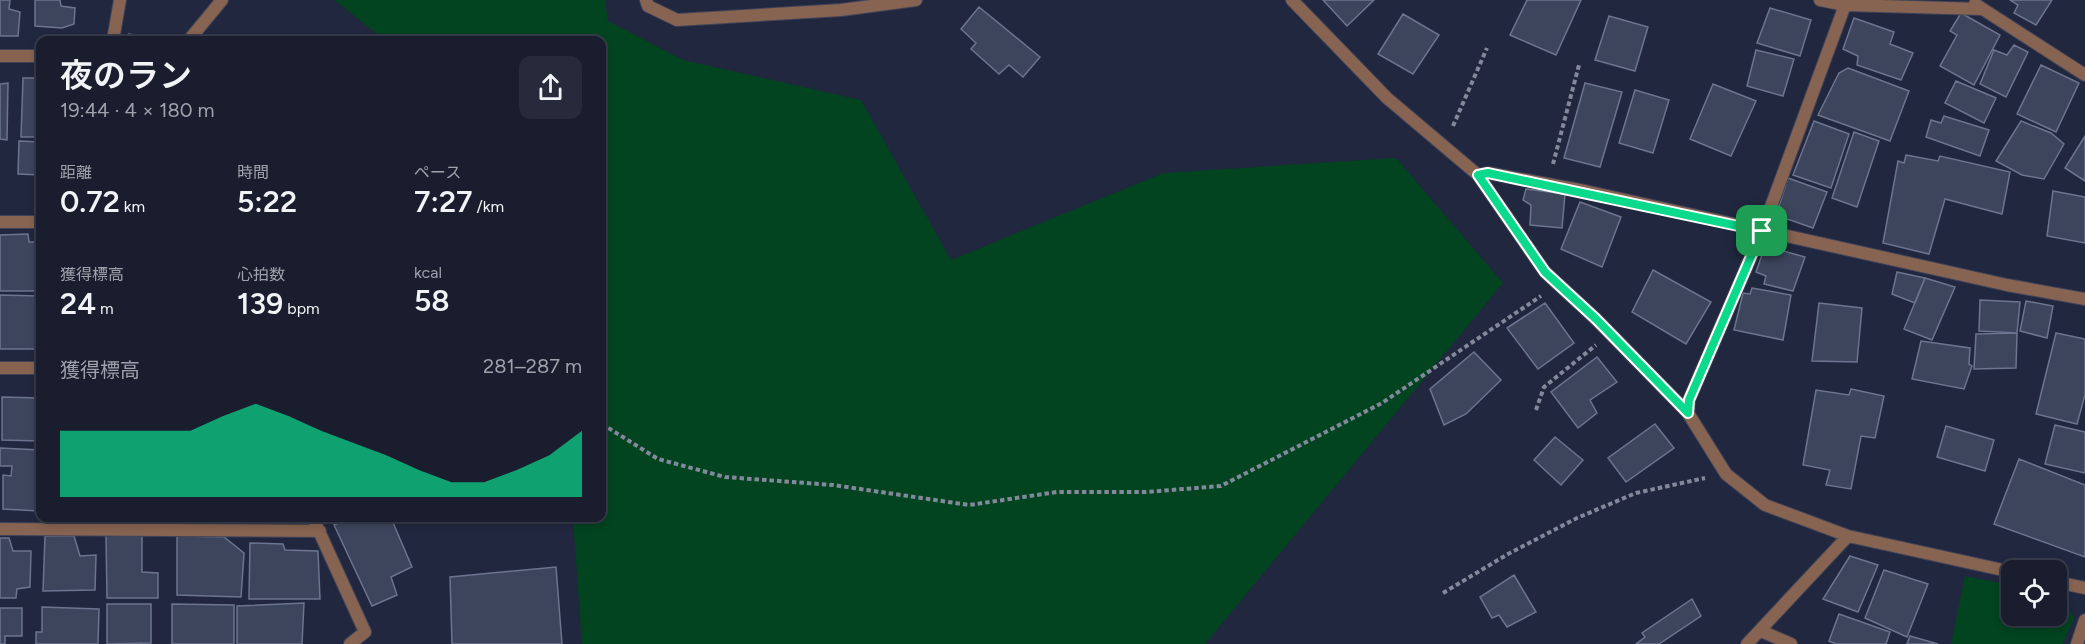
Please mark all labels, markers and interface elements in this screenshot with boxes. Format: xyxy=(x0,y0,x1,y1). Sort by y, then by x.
text: 夜のラン xyxy=(60,56,192,95)
button: share xyxy=(519,56,582,119)
text: 19:44 · 4 × 180 m xyxy=(60,98,215,122)
text: 距離 xyxy=(60,163,92,182)
text: 時間 xyxy=(237,163,269,182)
text: ペース xyxy=(414,163,461,182)
text: 0.72 xyxy=(60,183,120,220)
text: 5:22 xyxy=(237,183,297,220)
text: 7:27 xyxy=(414,183,472,220)
text: km xyxy=(120,197,145,216)
text: /km xyxy=(472,197,504,216)
pin xyxy=(1736,205,1787,256)
icon: arrive xyxy=(1745,214,1778,247)
text: kcal xyxy=(414,263,442,282)
text: 獲得標高 xyxy=(60,265,124,284)
text: 心拍数 xyxy=(237,265,285,284)
text: 58 xyxy=(414,282,450,319)
text: 24 xyxy=(60,285,96,322)
text: 139 xyxy=(237,285,283,322)
text: m xyxy=(96,299,114,318)
text: bpm xyxy=(283,299,320,318)
text: 281–287 m xyxy=(483,354,582,378)
text: 獲得標高 xyxy=(60,358,140,382)
map controls xyxy=(2001,560,2067,626)
button: locate xyxy=(2001,560,2067,626)

